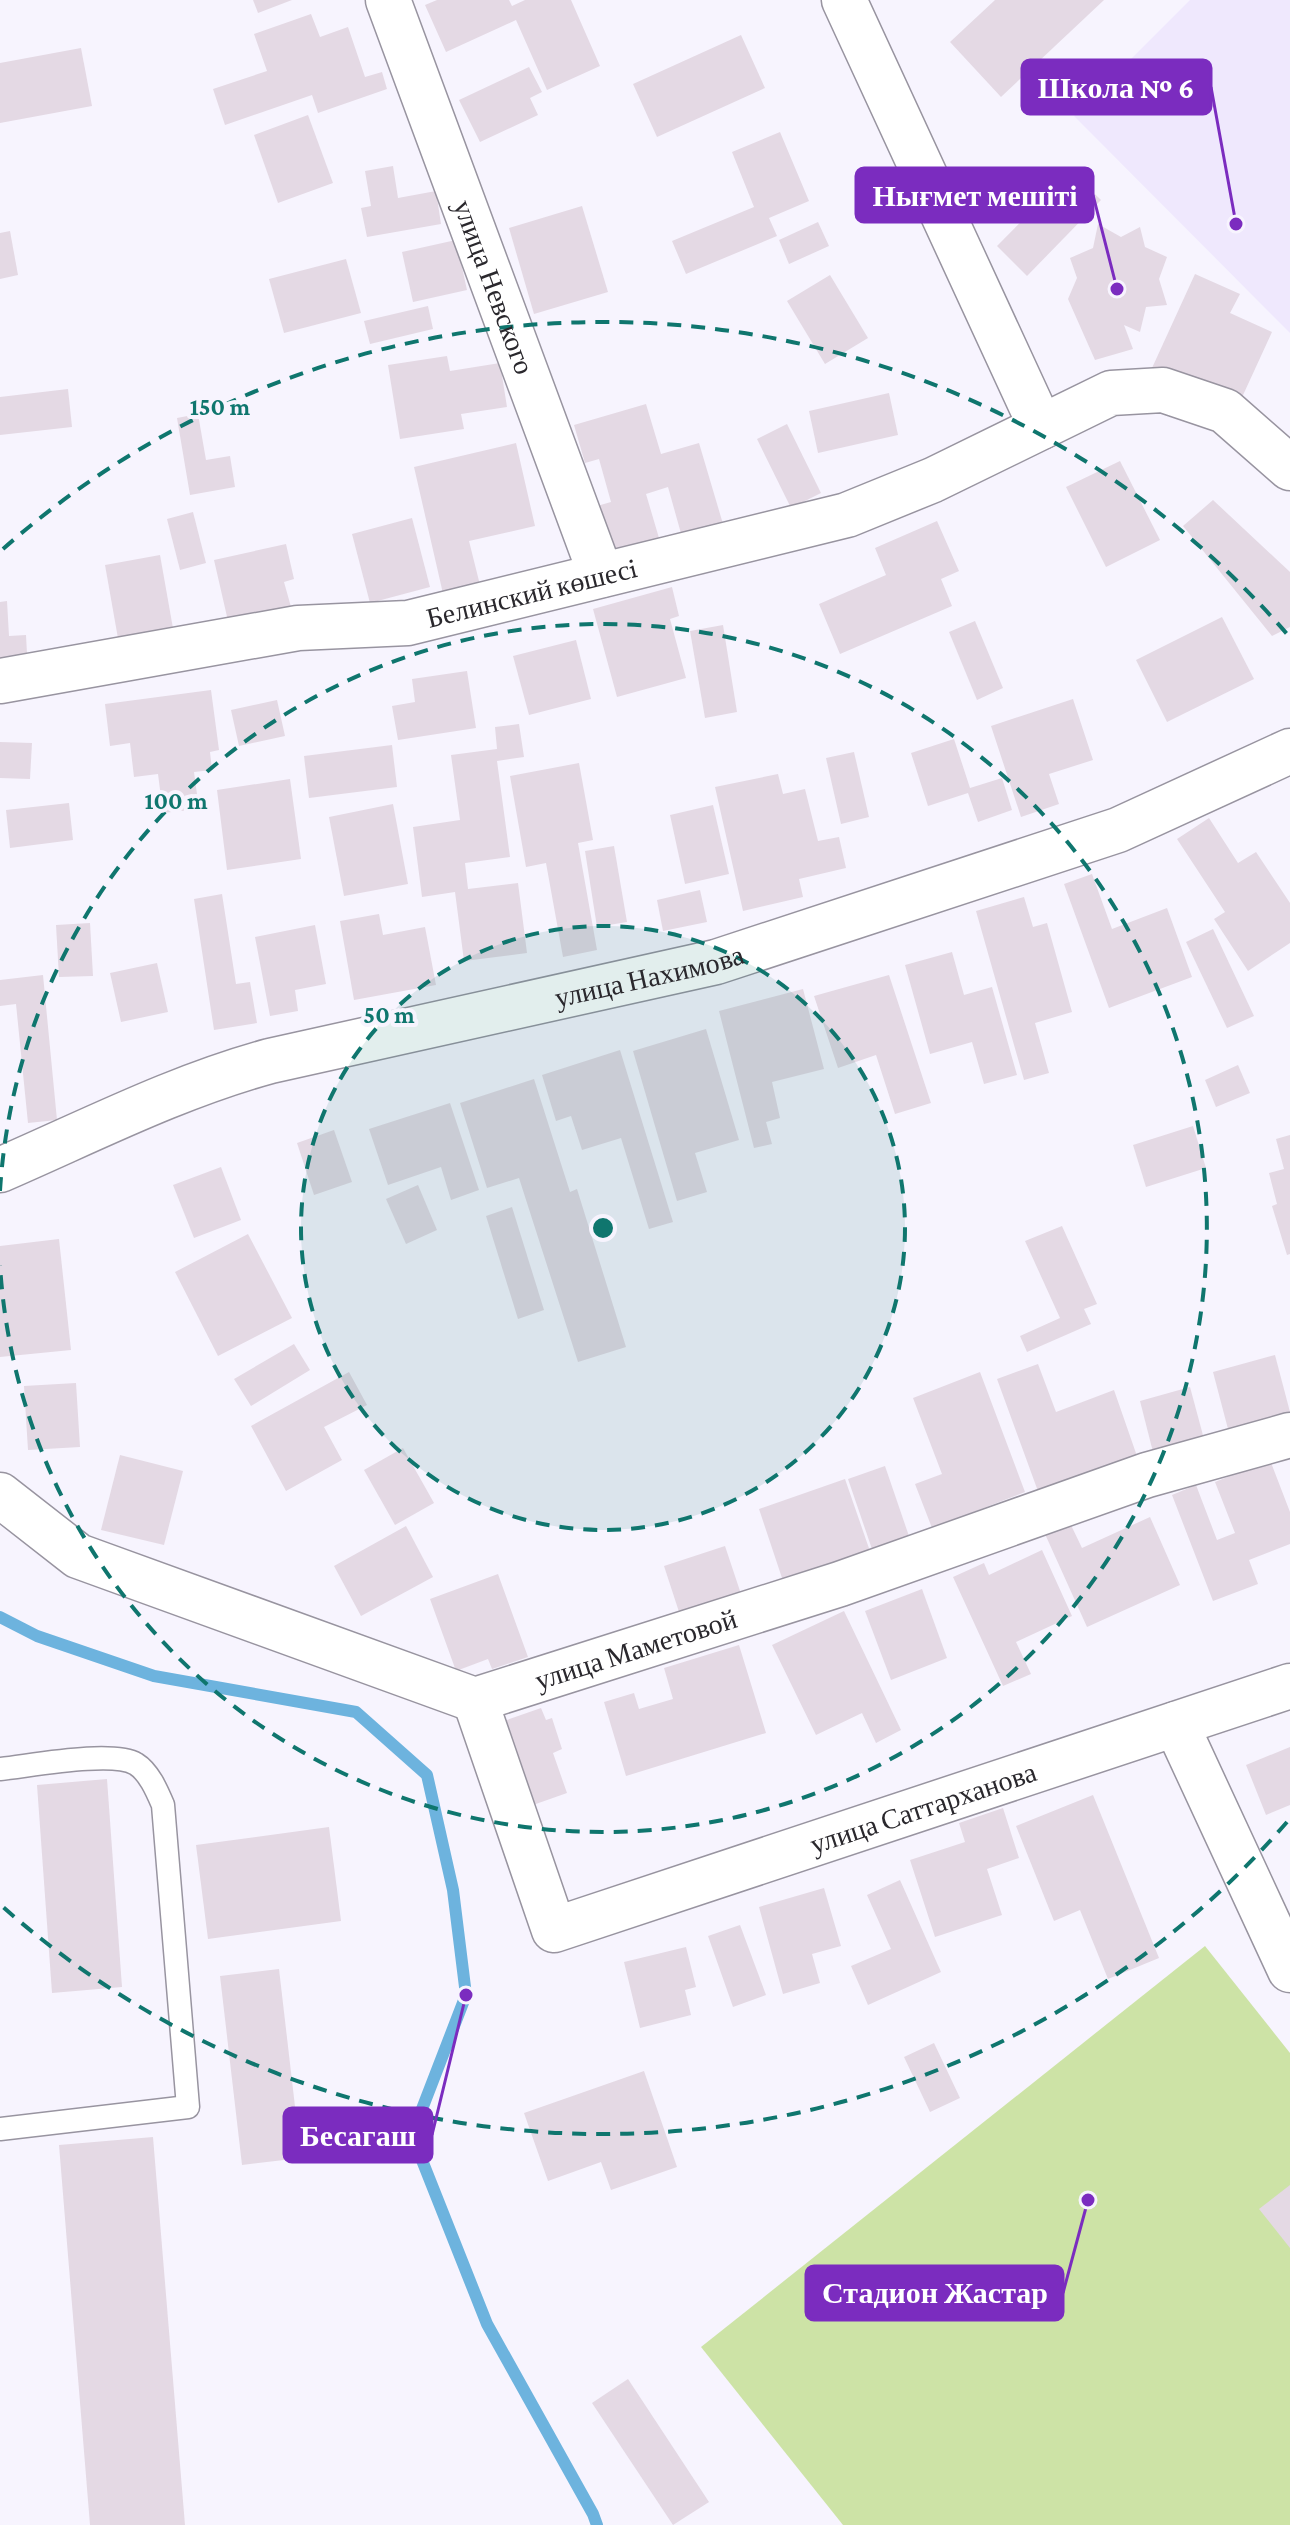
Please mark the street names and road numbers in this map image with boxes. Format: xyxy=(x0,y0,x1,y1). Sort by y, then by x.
street label: улица Невского xyxy=(448,195,541,378)
street label: Белинский көшесi xyxy=(423,552,640,633)
street label: улица Нахимова xyxy=(552,938,748,1013)
street label: улица Маметовой xyxy=(531,1602,740,1695)
street label: улица Саттарханова xyxy=(806,1756,1041,1860)

